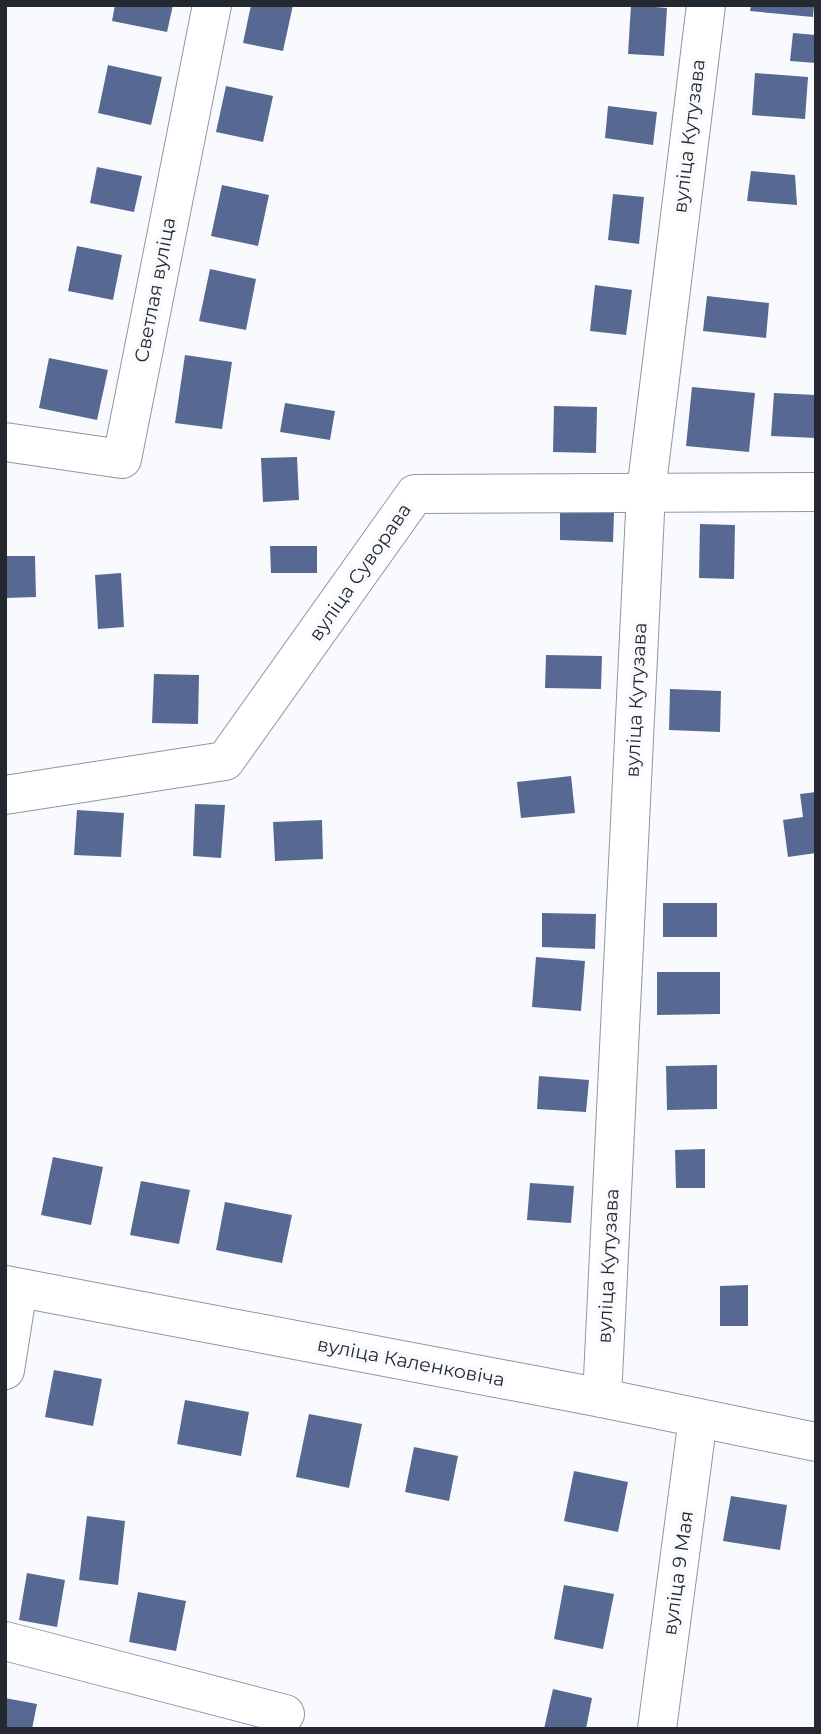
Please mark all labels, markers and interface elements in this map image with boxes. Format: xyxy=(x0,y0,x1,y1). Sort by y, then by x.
street label: вуліца Кутузава xyxy=(668,58,710,214)
street label: Светлая вуліца xyxy=(130,215,180,365)
street label: вуліца Суворава xyxy=(304,499,416,645)
street label: вуліца Кутузава xyxy=(620,622,652,778)
street label: вуліца Кутузава xyxy=(592,1188,624,1344)
street label: вуліца Каленковіча xyxy=(315,1333,507,1391)
street label: вуліца 9 Мая xyxy=(658,1509,698,1637)

